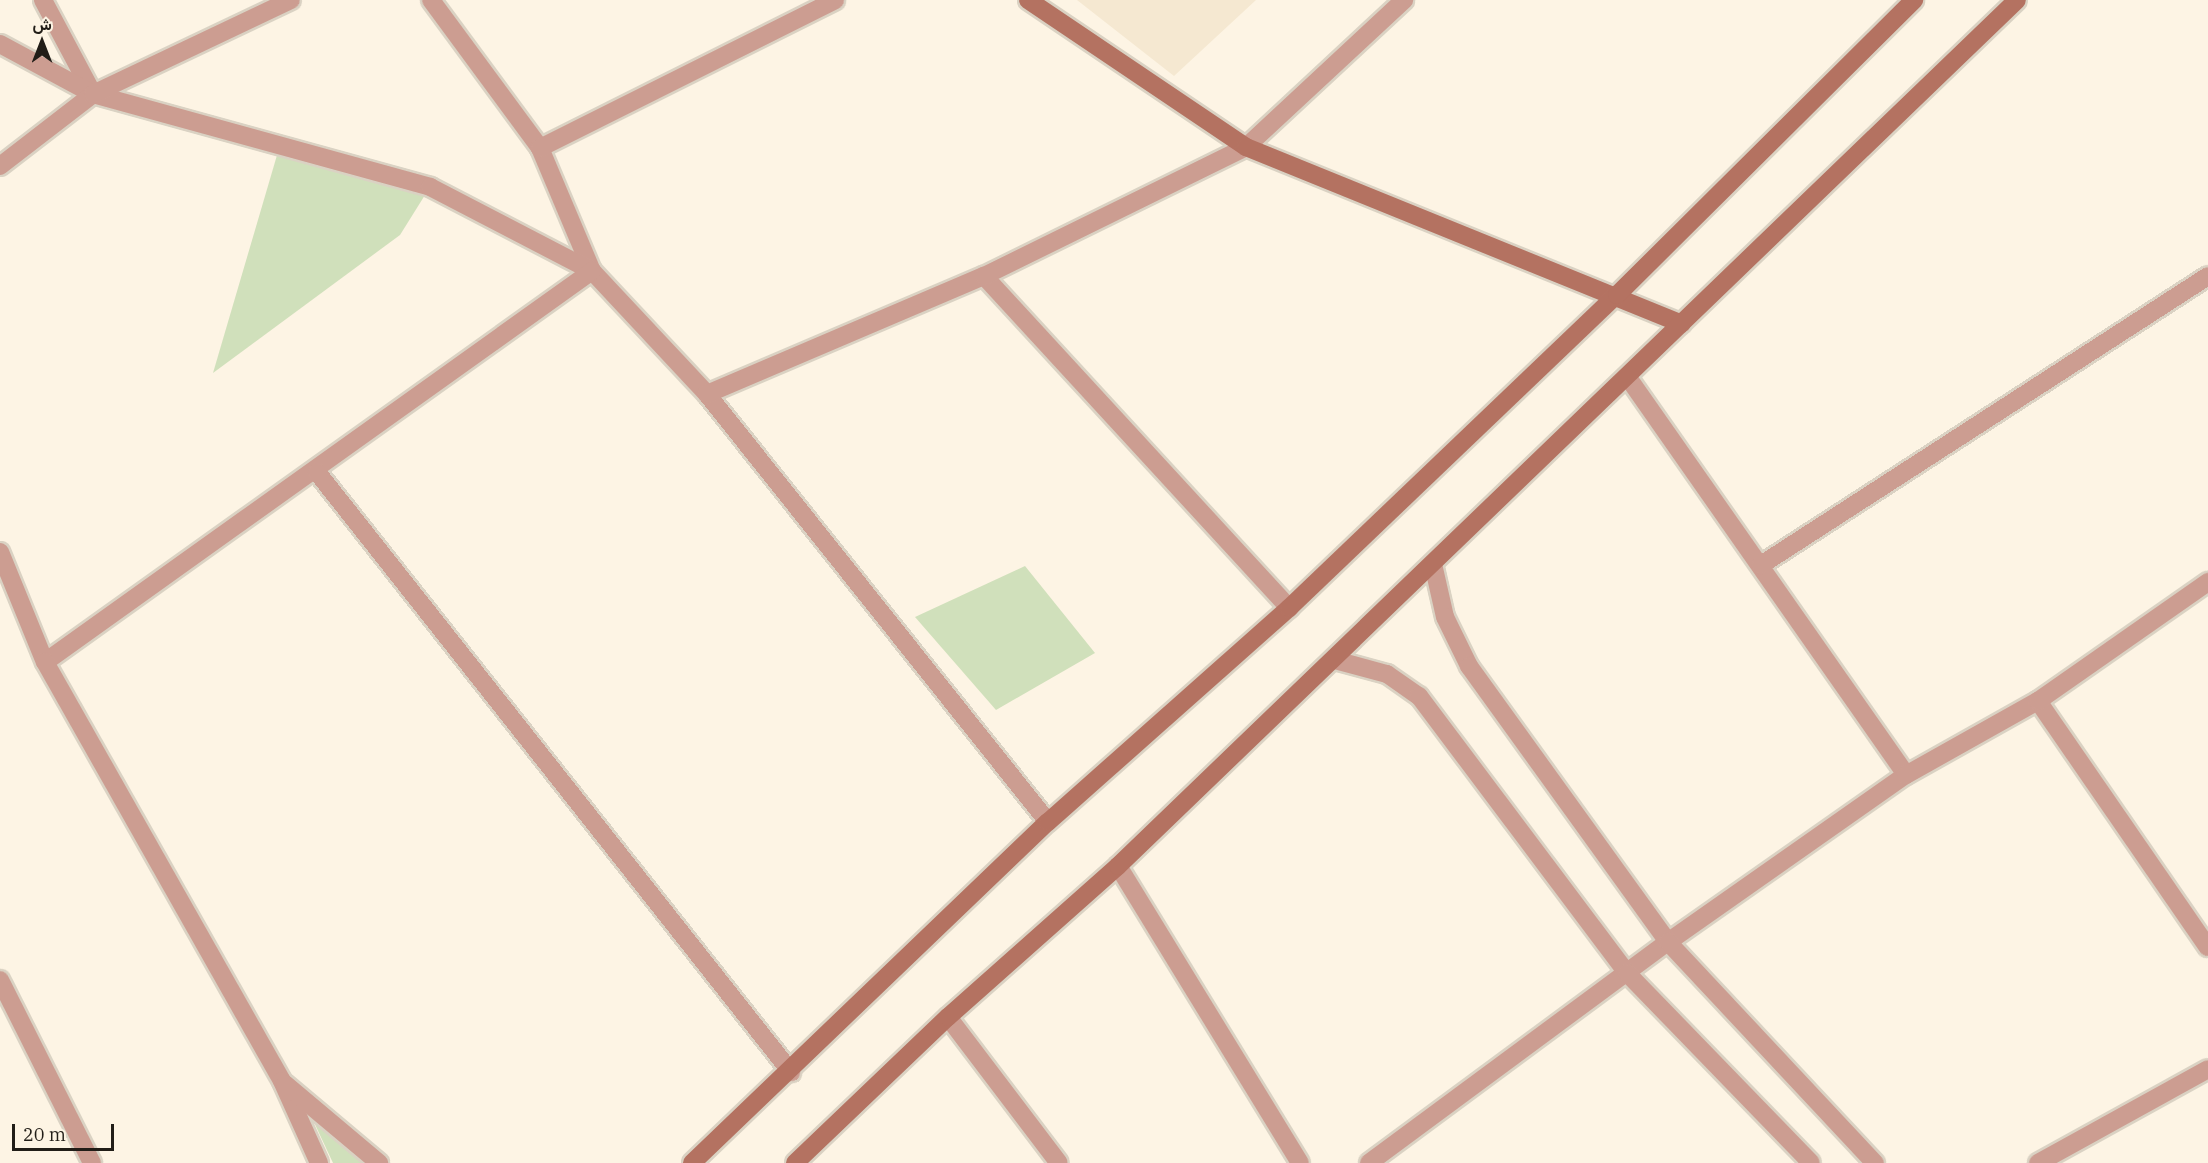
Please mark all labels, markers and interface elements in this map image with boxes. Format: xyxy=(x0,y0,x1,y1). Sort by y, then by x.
north arrow xyxy=(12,12,72,72)
text: ش xyxy=(32,14,52,34)
scale bar xyxy=(15,1112,117,1150)
text: 20 m xyxy=(23,1123,66,1146)

